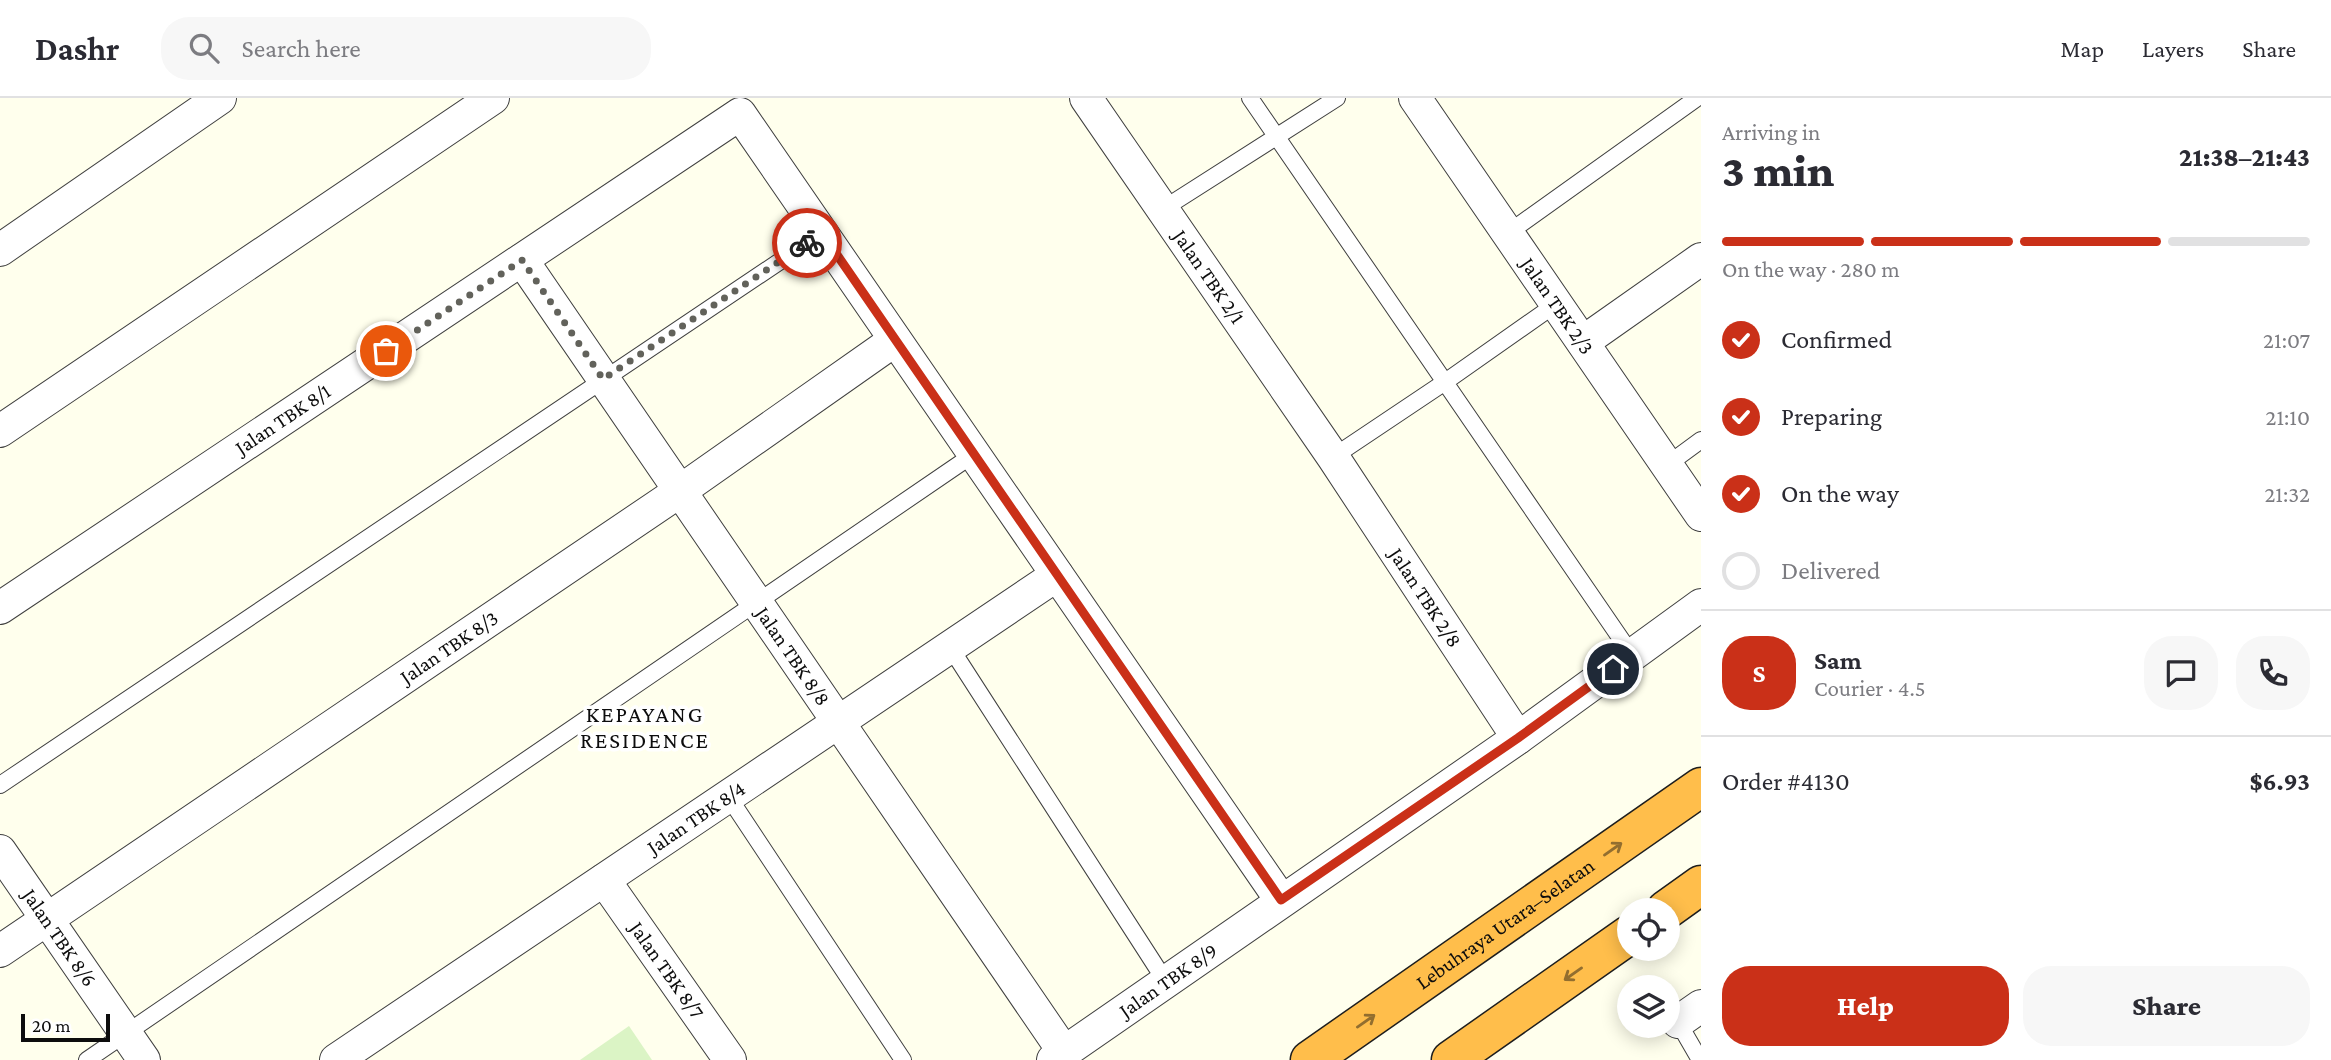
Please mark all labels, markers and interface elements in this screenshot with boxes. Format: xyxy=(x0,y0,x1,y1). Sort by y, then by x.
search box xyxy=(161,17,651,80)
icon: search xyxy=(185,29,223,67)
text: Dashr xyxy=(35,30,119,67)
text: Search here xyxy=(241,34,361,63)
text: Map xyxy=(2060,35,2104,62)
text: Layers xyxy=(2142,35,2204,62)
text: Share xyxy=(2242,35,2296,62)
text: Arriving in xyxy=(1722,119,1820,145)
text: 21:38–21:43 xyxy=(2179,143,2310,172)
text: 3 min xyxy=(1722,145,1834,196)
courier xyxy=(772,208,842,278)
street label: Jalan TBK 2/1 xyxy=(1167,223,1250,328)
icon: bike xyxy=(788,224,826,262)
street label: Jalan TBK 2/3 xyxy=(1515,251,1599,359)
text: On the way · 280 m xyxy=(1722,256,1900,282)
pin xyxy=(356,321,416,381)
icon: check xyxy=(1722,321,1760,359)
text: Confirmed xyxy=(1781,325,1892,354)
text: 21:07 xyxy=(2263,327,2310,353)
icon: bag xyxy=(367,332,405,370)
street label: Jalan TBK 8/1 xyxy=(229,379,335,461)
icon: check xyxy=(1722,398,1760,436)
text: Preparing xyxy=(1781,402,1882,431)
text: 21:10 xyxy=(2266,404,2310,430)
icon: check xyxy=(1722,475,1760,513)
text: On the way xyxy=(1781,479,1899,508)
text: 21:32 xyxy=(2264,481,2310,507)
street label: Jalan TBK 2/8 xyxy=(1383,542,1467,652)
text: Delivered xyxy=(1781,556,1880,585)
street label: Jalan TBK 8/8 xyxy=(750,600,835,710)
street label: Jalan TBK 8/3 xyxy=(394,606,503,690)
button: chat xyxy=(2144,636,2218,710)
button: phone xyxy=(2236,636,2310,710)
pin xyxy=(1583,639,1643,699)
text: Sam xyxy=(1814,646,1862,675)
icon: home xyxy=(1594,650,1632,688)
text: S xyxy=(1753,659,1766,688)
text: Courier · 4.5 xyxy=(1814,675,1926,701)
district label: KEPAYANG RESIDENCE xyxy=(580,701,710,753)
text: Order #4130 xyxy=(1722,767,1850,796)
text: $6.93 xyxy=(2250,767,2310,796)
street label: Jalan TBK 8/4 xyxy=(641,776,750,860)
one-way arrow xyxy=(1603,842,1622,856)
street label: Lebuhraya Utara–Selatan xyxy=(1411,853,1599,994)
street label: Jalan TBK 8/6 xyxy=(16,882,102,991)
map controls xyxy=(1617,898,1680,1038)
button: locate xyxy=(1617,898,1680,961)
street label: Jalan TBK 8/7 xyxy=(624,915,710,1024)
street label: Jalan TBK 8/9 xyxy=(1113,938,1222,1024)
button: Help xyxy=(1722,966,2009,1046)
button: Share xyxy=(2023,966,2310,1046)
one-way arrow xyxy=(1564,967,1583,982)
button: layers xyxy=(1617,975,1680,1038)
scale bar xyxy=(21,1011,110,1043)
one-way arrow xyxy=(1356,1014,1375,1028)
text: 20 m xyxy=(32,1015,71,1036)

